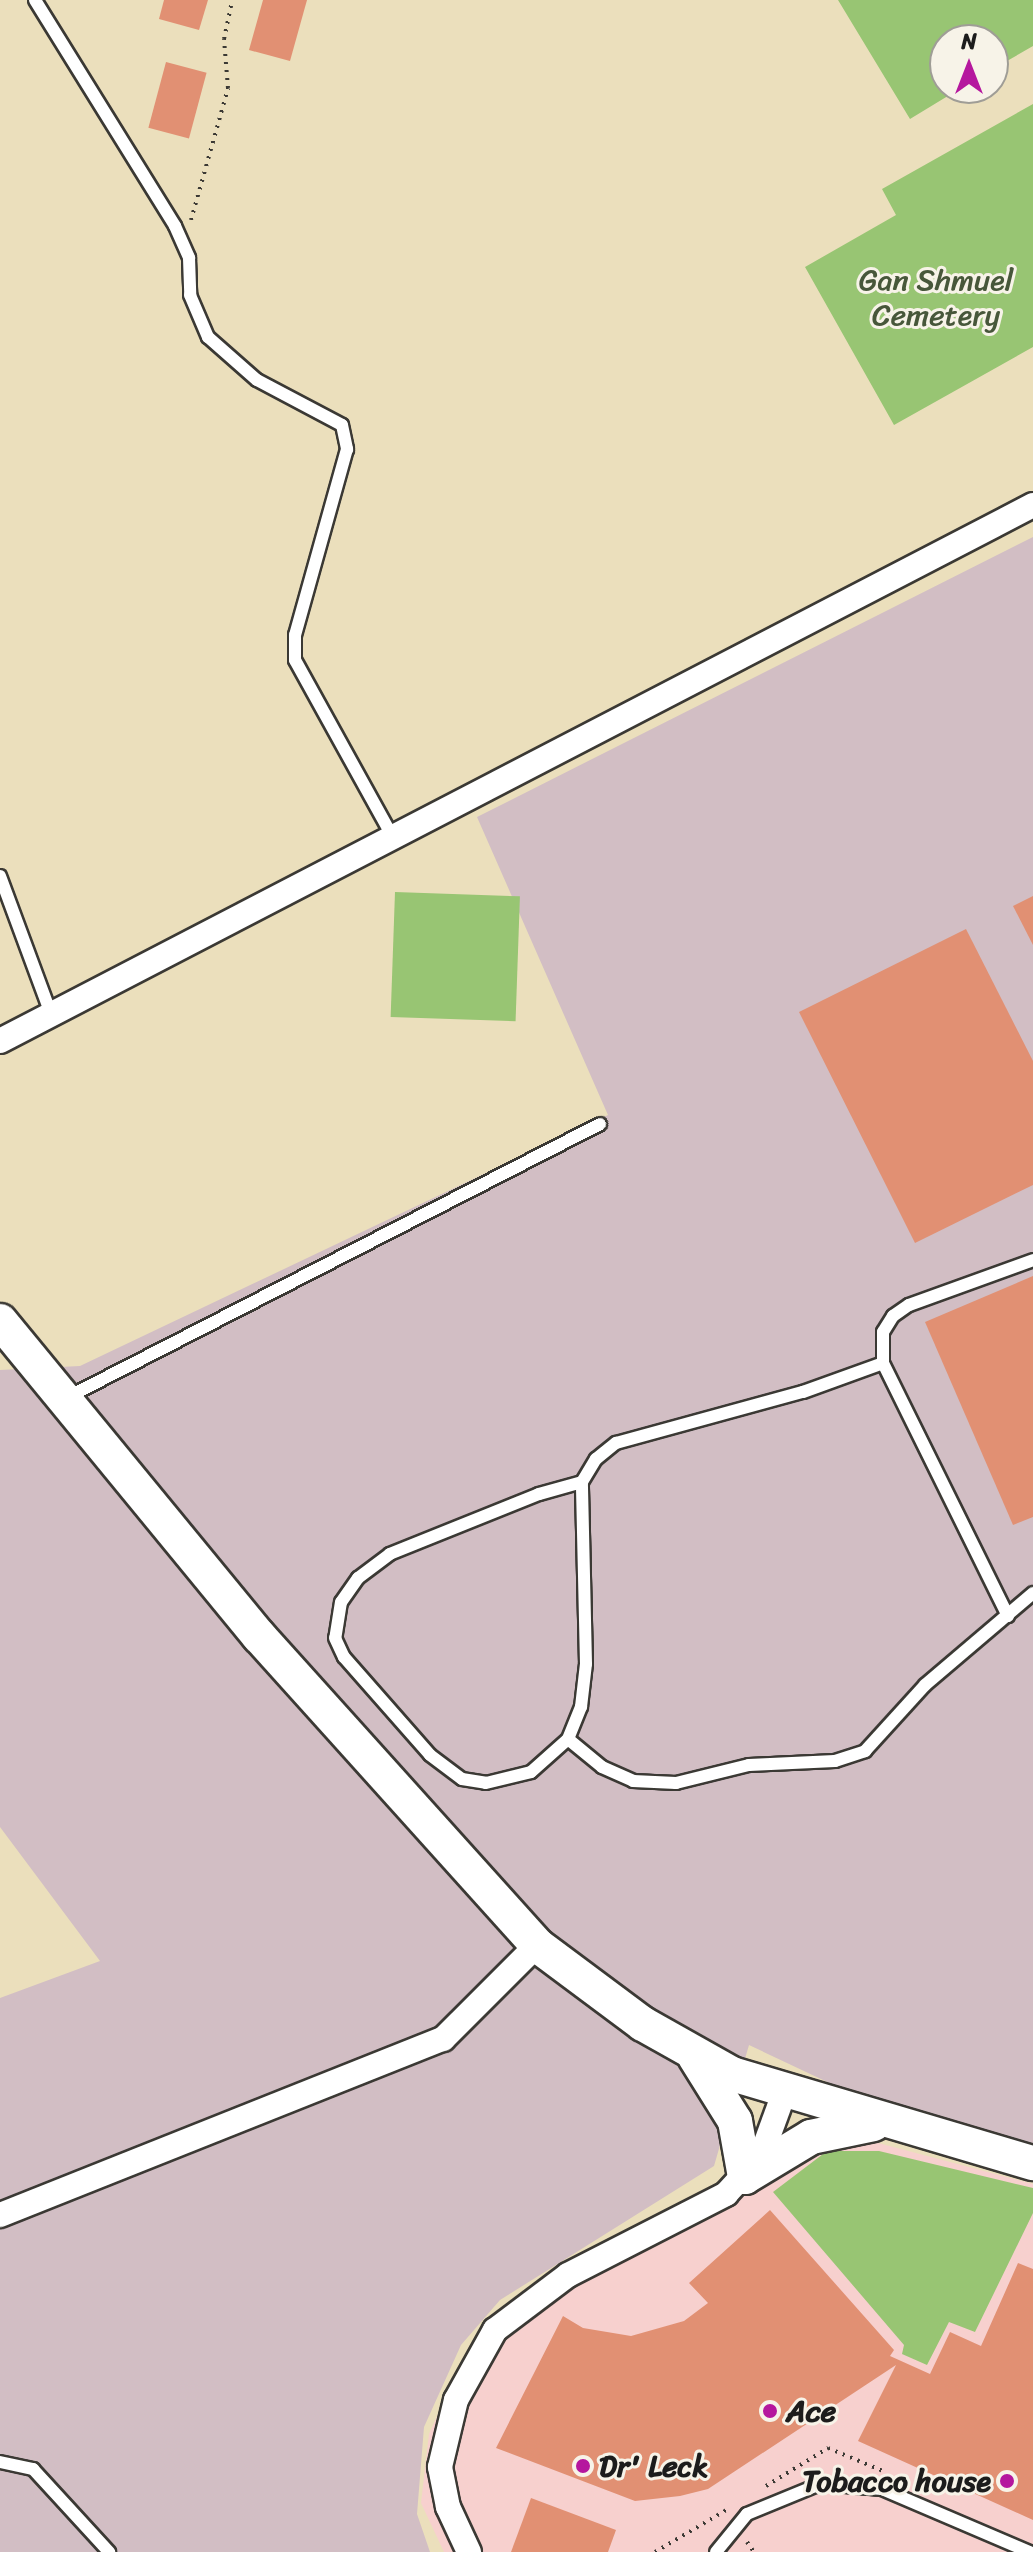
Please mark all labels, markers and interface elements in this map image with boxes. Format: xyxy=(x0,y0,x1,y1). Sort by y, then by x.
text: N xyxy=(961,22,977,61)
north arrow xyxy=(929,24,1009,104)
park label: Gan Shmuel Cemetery xyxy=(858,262,1014,332)
place label: Ace xyxy=(786,2393,836,2429)
marker: Ace xyxy=(761,2402,779,2420)
place label: Dr' Leck xyxy=(599,2448,708,2484)
marker: Dr' Leck xyxy=(574,2457,592,2475)
place label: Tobacco house xyxy=(802,2463,991,2499)
marker: Tobacco house xyxy=(998,2472,1016,2490)

